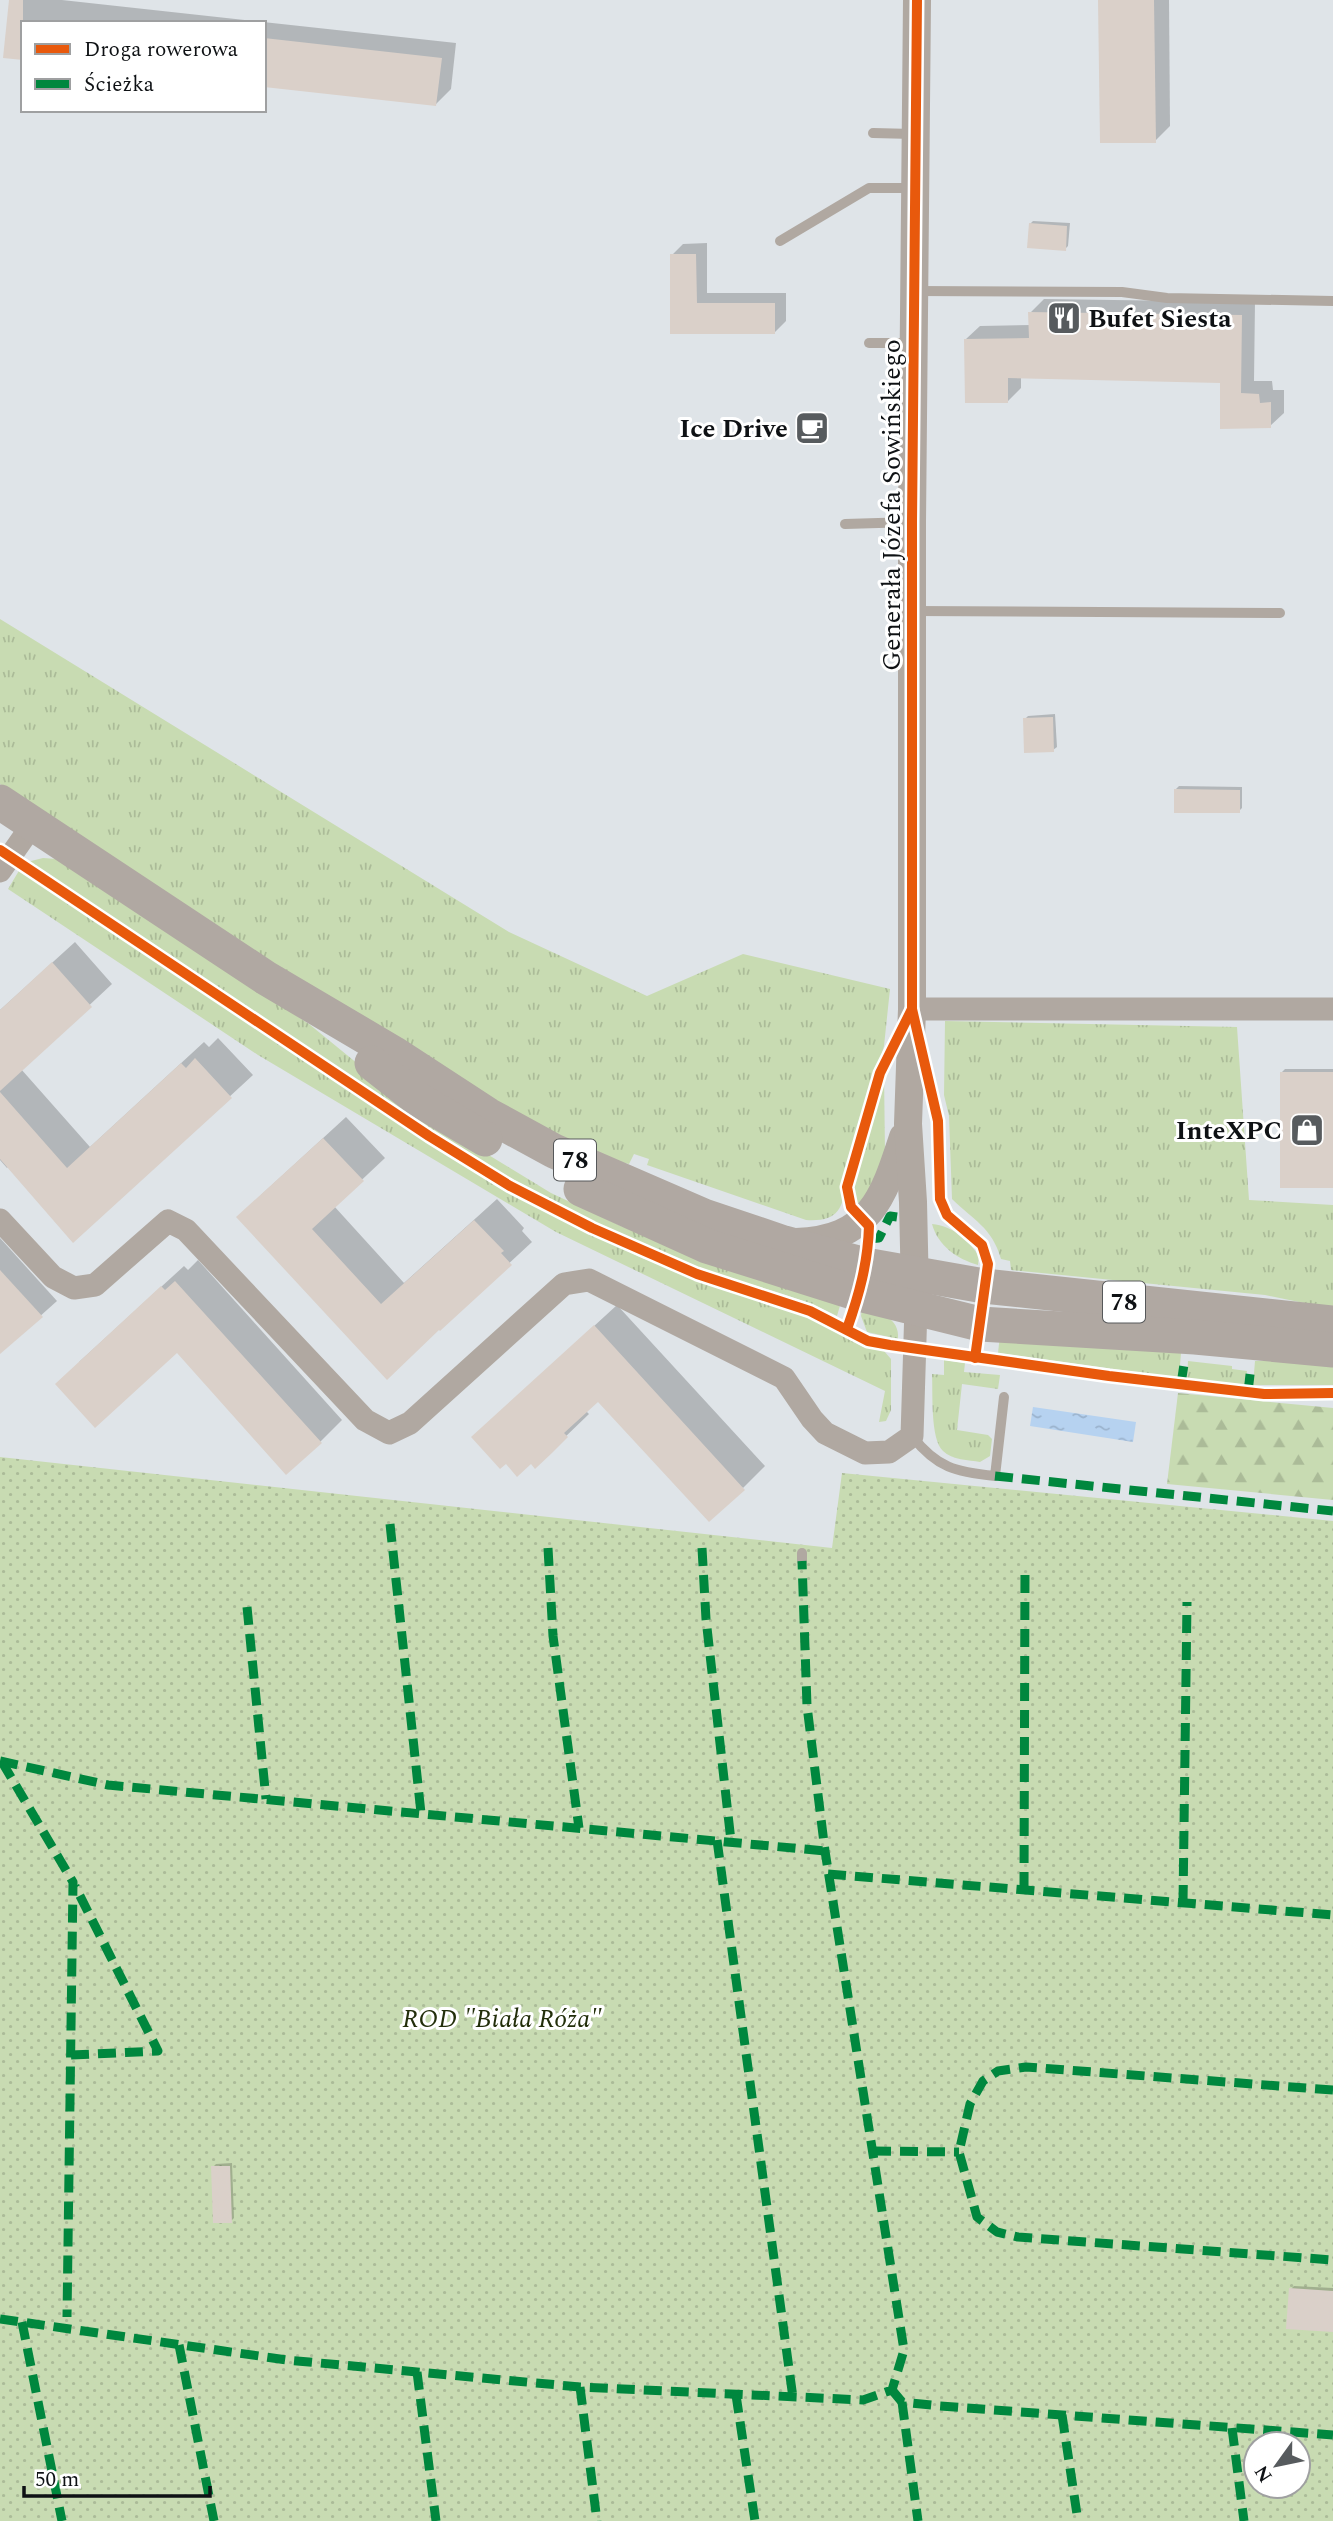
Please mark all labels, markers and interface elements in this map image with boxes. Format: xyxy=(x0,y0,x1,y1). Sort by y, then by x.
legend xyxy=(21,21,266,112)
text: Droga rowerowa xyxy=(84,34,239,66)
text: Ścieżka xyxy=(84,69,155,101)
restaurant icon: Bufet Siesta xyxy=(1045,299,1083,337)
place label: Bufet Siesta xyxy=(1088,299,1232,339)
street label: Generała Józefa Sowińskiego xyxy=(872,339,912,671)
place label: Ice Drive xyxy=(679,409,788,449)
cafe icon: Ice Drive xyxy=(793,409,831,447)
place label: InteXPC xyxy=(1176,1111,1282,1151)
shop icon: InteXPC xyxy=(1288,1111,1326,1149)
road number: 78 xyxy=(554,1140,596,1180)
road number: 78 xyxy=(1103,1282,1145,1322)
park label: ROD "Biała Róża" xyxy=(402,1999,602,2039)
north arrow xyxy=(1242,2430,1312,2500)
scale bar xyxy=(24,2454,210,2498)
text: N xyxy=(1248,2459,1280,2488)
text: 50 m xyxy=(35,2464,79,2496)

